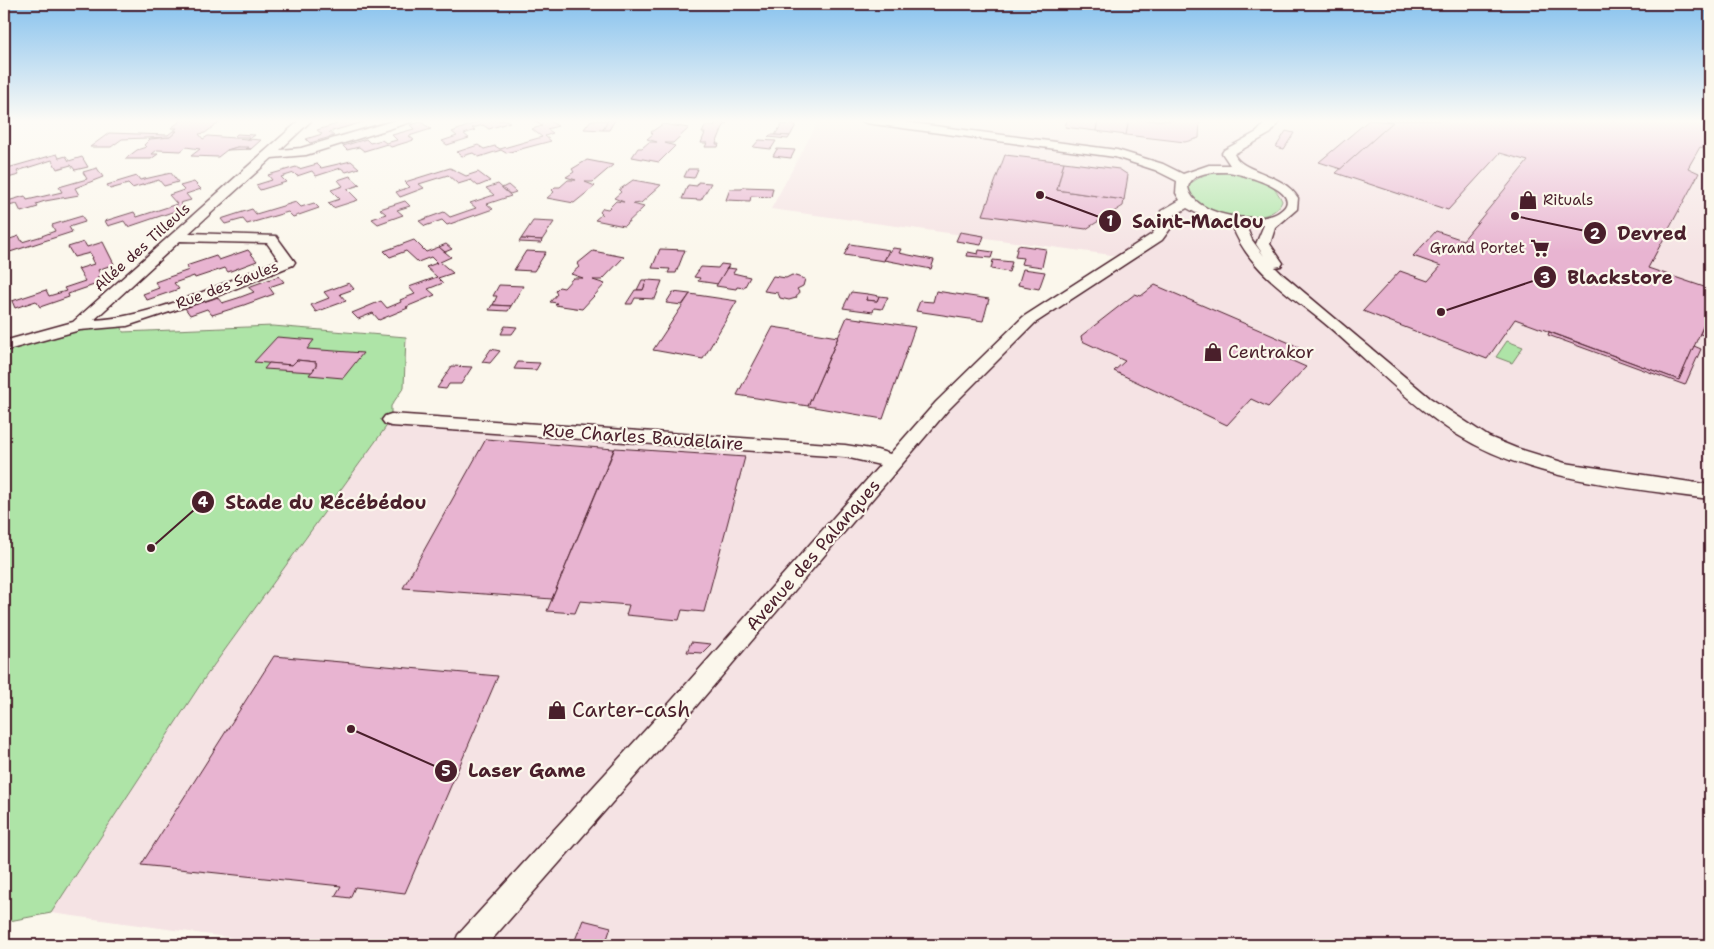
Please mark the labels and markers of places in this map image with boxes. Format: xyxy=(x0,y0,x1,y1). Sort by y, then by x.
shop icon: Rituals xyxy=(1517,189,1539,211)
place label: Rituals xyxy=(1543,190,1593,210)
callout: Saint-Maclou xyxy=(1097,204,1274,238)
callout: Devred xyxy=(1582,216,1697,250)
supermarket icon: Grand Portet xyxy=(1529,237,1551,259)
place label: Grand Portet xyxy=(1430,238,1525,258)
callout: Blackstore xyxy=(1532,260,1683,294)
place label: Centrakor xyxy=(1228,340,1314,364)
shop icon: Centrakor xyxy=(1202,341,1224,363)
callout: Stade du Récébédou xyxy=(190,485,437,519)
place label: Carter-cash xyxy=(572,696,690,724)
shop icon: Carter-cash xyxy=(546,699,568,721)
callout: Laser Game xyxy=(433,754,596,788)

